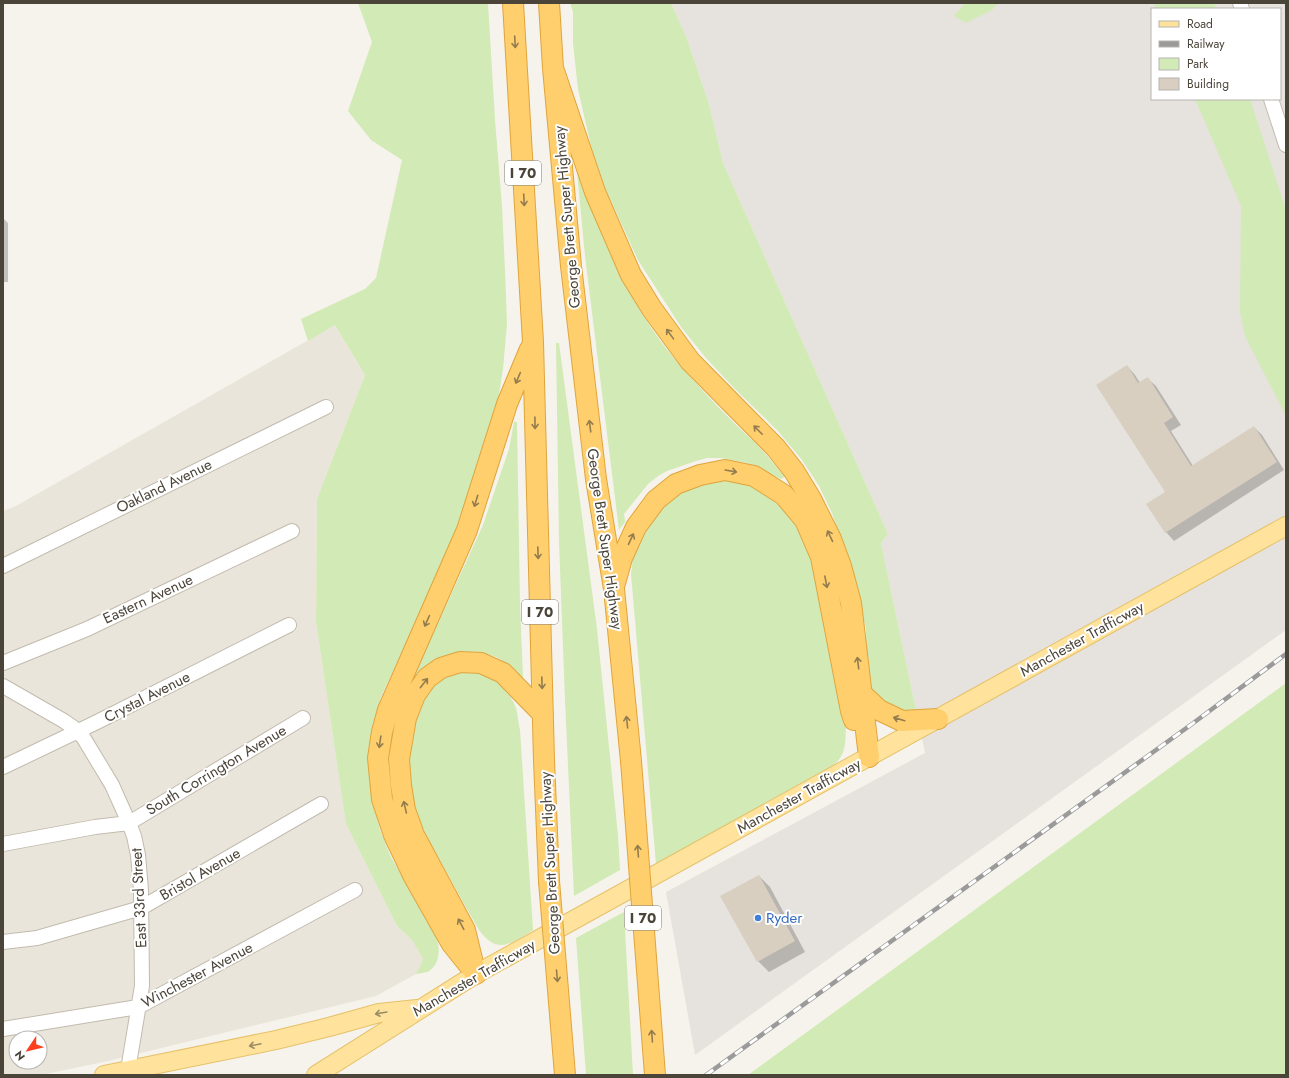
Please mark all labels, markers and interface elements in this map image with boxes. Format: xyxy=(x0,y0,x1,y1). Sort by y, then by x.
legend xyxy=(1151,8,1281,100)
text: Road xyxy=(1187,15,1213,33)
one-way arrow xyxy=(512,35,519,48)
text: Railway xyxy=(1187,35,1225,53)
text: Park xyxy=(1187,55,1209,73)
text: Building xyxy=(1187,75,1229,93)
street label: George Brett Super Highway xyxy=(548,125,586,309)
road number: I 70 xyxy=(505,161,541,185)
one-way arrow xyxy=(521,193,528,206)
one-way arrow xyxy=(666,329,674,340)
one-way arrow xyxy=(513,372,521,384)
one-way arrow xyxy=(531,416,539,429)
one-way arrow xyxy=(586,420,593,433)
one-way arrow xyxy=(753,425,763,435)
street label: George Brett Super Highway xyxy=(581,447,629,631)
street label: Oakland Avenue xyxy=(112,453,216,519)
one-way arrow xyxy=(724,467,737,475)
one-way arrow xyxy=(472,494,479,507)
one-way arrow xyxy=(826,531,833,543)
one-way arrow xyxy=(628,534,635,546)
one-way arrow xyxy=(534,546,542,559)
street label: Eastern Avenue xyxy=(99,568,197,629)
one-way arrow xyxy=(823,575,831,588)
street label: Manchester Trafficway xyxy=(1016,596,1148,682)
road number: I 70 xyxy=(522,600,558,624)
one-way arrow xyxy=(423,615,430,627)
one-way arrow xyxy=(854,657,862,670)
street label: Crystal Avenue xyxy=(100,666,194,728)
one-way arrow xyxy=(538,676,546,689)
one-way arrow xyxy=(420,677,428,688)
one-way arrow xyxy=(893,714,906,722)
one-way arrow xyxy=(624,716,631,729)
street label: South Corrington Avenue xyxy=(142,719,291,821)
one-way arrow xyxy=(376,735,384,748)
street label: Manchester Trafficway xyxy=(733,753,865,839)
street label: George Brett Super Highway xyxy=(534,771,566,955)
one-way arrow xyxy=(401,801,408,814)
street label: Bristol Avenue xyxy=(156,842,245,906)
one-way arrow xyxy=(634,845,642,858)
street label: East 33rd Street xyxy=(125,847,153,948)
road number: I 70 xyxy=(625,906,661,930)
place label: Ryder xyxy=(766,907,803,929)
marker: Ryder xyxy=(753,913,763,923)
one-way arrow xyxy=(457,918,464,930)
street label: Manchester Trafficway xyxy=(408,934,540,1022)
street label: Winchester Avenue xyxy=(137,936,257,1014)
one-way arrow xyxy=(553,969,560,982)
one-way arrow xyxy=(375,1009,388,1017)
north arrow xyxy=(8,1030,48,1070)
one-way arrow xyxy=(648,1030,655,1043)
one-way arrow xyxy=(248,1041,261,1049)
text: N xyxy=(11,1048,29,1064)

